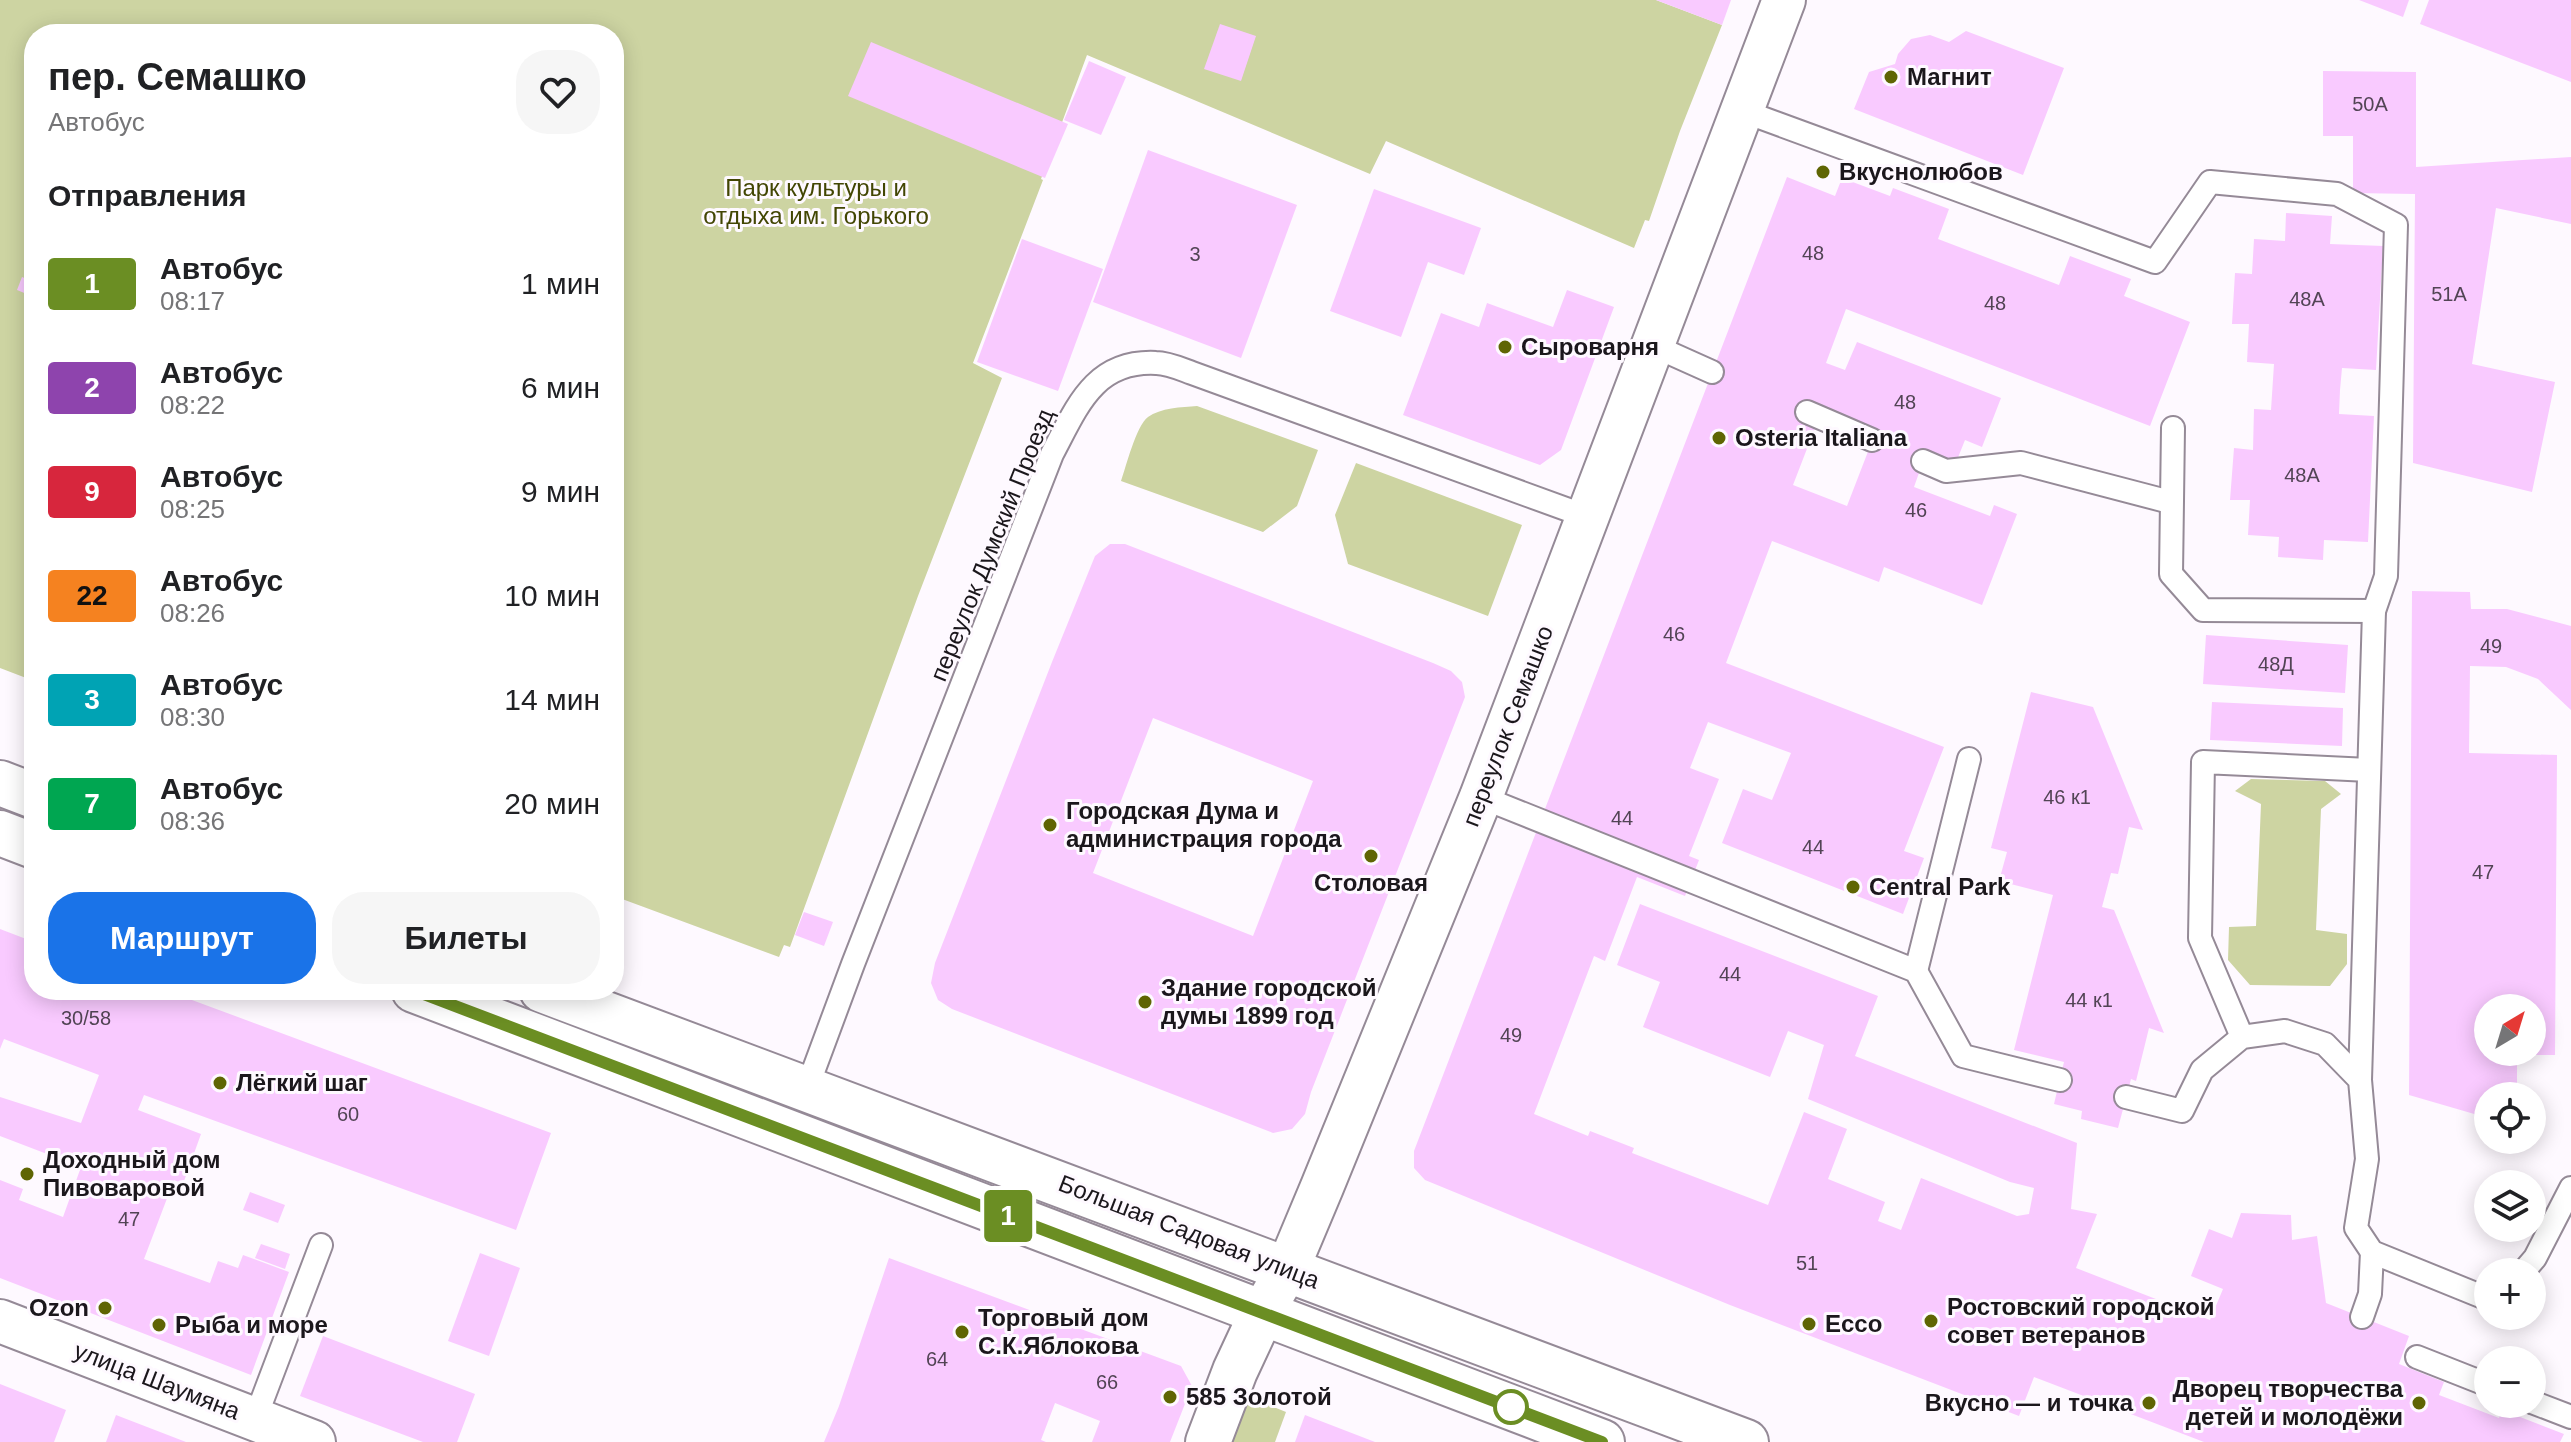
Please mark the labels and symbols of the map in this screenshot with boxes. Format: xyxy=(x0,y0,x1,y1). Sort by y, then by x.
place label: Магнит xyxy=(1907,63,1992,90)
marker: Магнит xyxy=(1882,68,1900,86)
house number: 50А xyxy=(2352,93,2388,115)
place label: Вкуснолюбов xyxy=(1839,158,2003,185)
marker: Вкуснолюбов xyxy=(1814,163,1832,181)
park label: Парк культуры и отдыха им. Горького xyxy=(703,174,929,229)
house number: 48 xyxy=(1802,242,1824,264)
house number: 3 xyxy=(1189,243,1201,265)
house number: 51А xyxy=(2431,283,2467,305)
house number: 48А xyxy=(2289,288,2325,310)
house number: 48 xyxy=(1984,292,2006,314)
place label: Cыроварня xyxy=(1521,333,1659,360)
marker: Cыроварня xyxy=(1496,338,1514,356)
house number: 48 xyxy=(1894,391,1916,413)
street label: переулок Думский Проезд xyxy=(924,405,1059,685)
place label: Osteria Italiana xyxy=(1735,424,1908,451)
marker: Osteria Italiana xyxy=(1710,429,1728,447)
house number: 48А xyxy=(2284,464,2320,486)
house number: 46 xyxy=(1905,499,1927,521)
street label: переулок Семашко xyxy=(1457,622,1558,830)
house number: 46 xyxy=(1663,623,1685,645)
house number: 49 xyxy=(2480,635,2502,657)
house number: 48Д xyxy=(2258,653,2294,675)
house number: 46 к1 xyxy=(2043,786,2091,808)
place label: Городская Дума и администрация города xyxy=(1066,797,1342,852)
house number: 44 xyxy=(1611,807,1633,829)
marker: Городская Дума и администрация города xyxy=(1041,816,1059,834)
house number: 44 xyxy=(1802,836,1824,858)
marker: Столовая xyxy=(1362,847,1380,865)
house number: 47 xyxy=(2472,861,2494,883)
place label: Столовая xyxy=(1314,869,1428,896)
place label: Central Park xyxy=(1869,873,2011,900)
marker: Central Park xyxy=(1844,878,1862,896)
house number: 44 xyxy=(1719,963,1741,985)
place label: Здание городской думы 1899 год xyxy=(1161,974,1377,1029)
house number: 44 к1 xyxy=(2065,989,2113,1011)
marker: Здание городской думы 1899 год xyxy=(1136,993,1154,1011)
north arrow xyxy=(2474,994,2546,1066)
house number: 30/58 xyxy=(61,1007,111,1029)
house number: 49 xyxy=(1500,1024,1522,1046)
place label: Лёгкий шаг xyxy=(236,1069,368,1096)
marker: Лёгкий шаг xyxy=(211,1074,229,1092)
house number: 60 xyxy=(337,1103,359,1125)
place label: Доходный дом Пивоваровой xyxy=(43,1146,221,1201)
marker: Доходный дом Пивоваровой xyxy=(18,1165,36,1183)
street label: Большая Садовая улица xyxy=(1055,1169,1324,1294)
line badge: 1 xyxy=(982,1190,1034,1242)
house number: 47 xyxy=(118,1208,140,1230)
house number: 51 xyxy=(1796,1252,1818,1274)
place label: Ростовский городской совет ветеранов xyxy=(1947,1293,2215,1348)
place label: Ozon xyxy=(29,1294,89,1321)
marker: Ozon xyxy=(96,1299,114,1317)
place label: Торговый дом С.К.Яблокова xyxy=(978,1304,1149,1359)
place label: Ecco xyxy=(1825,1310,1882,1337)
place label: Рыба и море xyxy=(175,1311,328,1338)
marker: Ростовский городской совет ветеранов xyxy=(1922,1312,1940,1330)
marker: Ecco xyxy=(1800,1315,1818,1333)
marker: Рыба и море xyxy=(150,1316,168,1334)
marker: Торговый дом С.К.Яблокова xyxy=(953,1323,971,1341)
street label: улица Шаумяна xyxy=(70,1336,245,1425)
house number: 64 xyxy=(926,1348,948,1370)
house number: 66 xyxy=(1096,1371,1118,1393)
place label: Дворец творчества детей и молодёжи xyxy=(2173,1375,2404,1430)
place label: 585 Золотой xyxy=(1186,1383,1332,1410)
marker: 585 Золотой xyxy=(1161,1388,1179,1406)
place label: Вкусно — и точка xyxy=(1925,1389,2134,1416)
unlabelled marker xyxy=(1494,1390,1528,1424)
marker: Вкусно — и точка xyxy=(2140,1394,2158,1412)
marker: Дворец творчества детей и молодёжи xyxy=(2410,1394,2428,1412)

